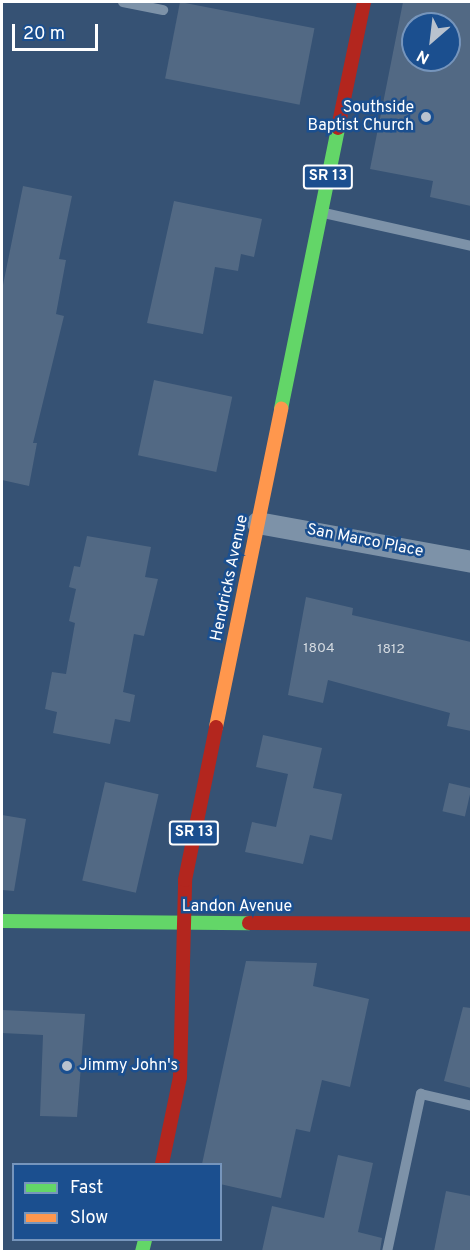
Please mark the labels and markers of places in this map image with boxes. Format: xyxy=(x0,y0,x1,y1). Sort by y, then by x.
place label: Southside Baptist Church xyxy=(308,98,414,136)
marker: Southside Baptist Church xyxy=(419,110,433,124)
place label: Jimmy John's xyxy=(79,1056,178,1076)
marker: Jimmy John's xyxy=(60,1059,74,1073)

